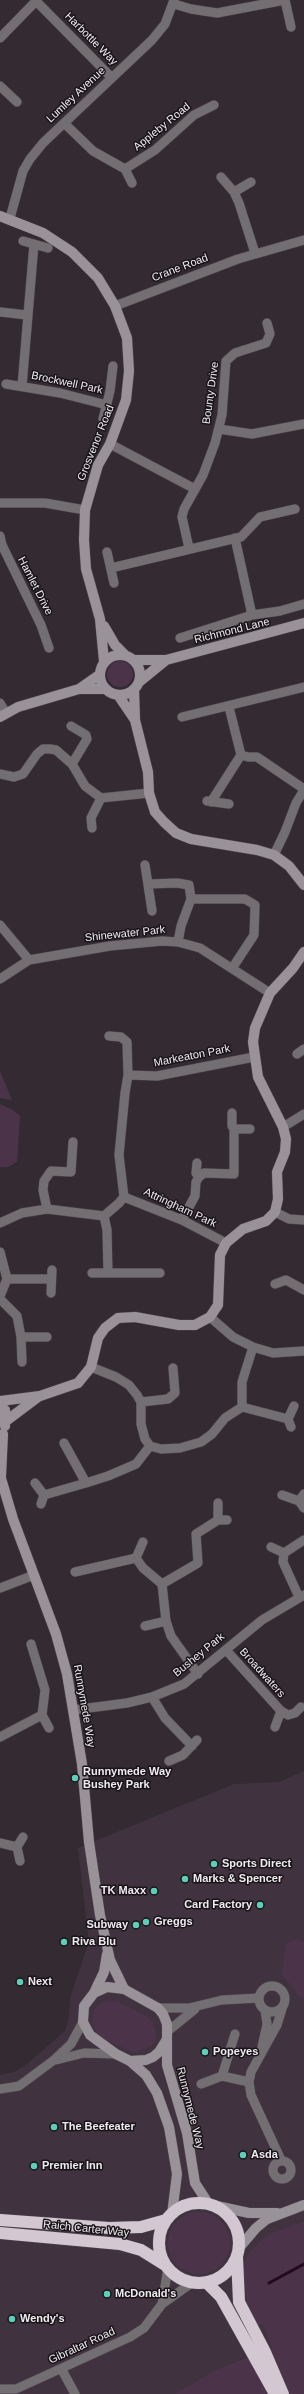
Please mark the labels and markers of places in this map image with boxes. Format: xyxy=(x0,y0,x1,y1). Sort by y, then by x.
place label: Runnymede Way Bushey Park xyxy=(83,1765,171,1791)
marker: Runnymede Way Bushey Park xyxy=(70,1773,80,1783)
place label: Sports Direct xyxy=(222,1857,291,1871)
marker: Sports Direct xyxy=(209,1859,219,1869)
place label: Marks & Spencer xyxy=(193,1872,282,1886)
marker: Marks & Spencer xyxy=(180,1874,190,1884)
place label: TK Maxx xyxy=(101,1884,146,1898)
marker: TK Maxx xyxy=(149,1886,159,1896)
place label: Card Factory xyxy=(184,1898,252,1912)
marker: Card Factory xyxy=(255,1900,265,1910)
place label: Greggs xyxy=(154,1915,193,1929)
marker: Greggs xyxy=(141,1917,151,1927)
place label: Subway xyxy=(86,1918,128,1932)
marker: Subway xyxy=(131,1920,141,1930)
place label: Riva Blu xyxy=(72,1935,116,1949)
marker: Riva Blu xyxy=(59,1937,69,1947)
place label: Next xyxy=(28,1975,52,1989)
marker: Next xyxy=(15,1977,25,1987)
place label: Popeyes xyxy=(213,2045,258,2059)
marker: Popeyes xyxy=(200,2047,210,2057)
place label: The Beefeater xyxy=(62,2120,135,2134)
marker: The Beefeater xyxy=(49,2122,59,2132)
place label: Asda xyxy=(251,2148,278,2162)
marker: Asda xyxy=(238,2150,248,2160)
place label: Premier Inn xyxy=(42,2159,103,2173)
marker: Premier Inn xyxy=(29,2161,39,2171)
place label: McDonald's xyxy=(115,2287,176,2301)
marker: McDonald's xyxy=(102,2289,112,2299)
place label: Wendy's xyxy=(20,2312,65,2326)
marker: Wendy's xyxy=(7,2314,17,2324)

